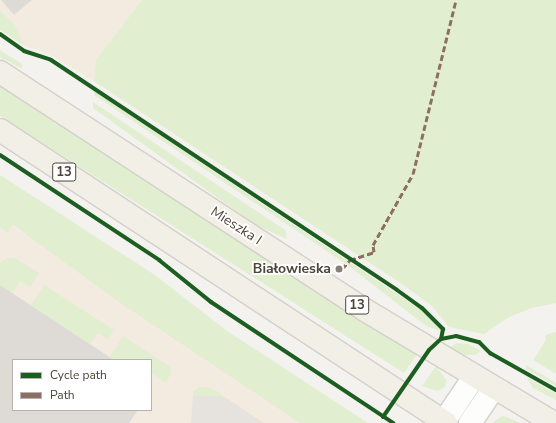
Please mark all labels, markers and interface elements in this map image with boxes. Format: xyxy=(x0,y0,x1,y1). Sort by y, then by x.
road number: 13 xyxy=(52,161,76,183)
street label: Mieszka I xyxy=(207,203,265,249)
place label: Białowieska xyxy=(253,261,331,277)
marker: Białowieska xyxy=(334,264,344,274)
road number: 13 xyxy=(345,294,369,316)
legend xyxy=(12,359,152,411)
text: Cycle path xyxy=(50,367,107,383)
text: Path xyxy=(50,387,75,403)

